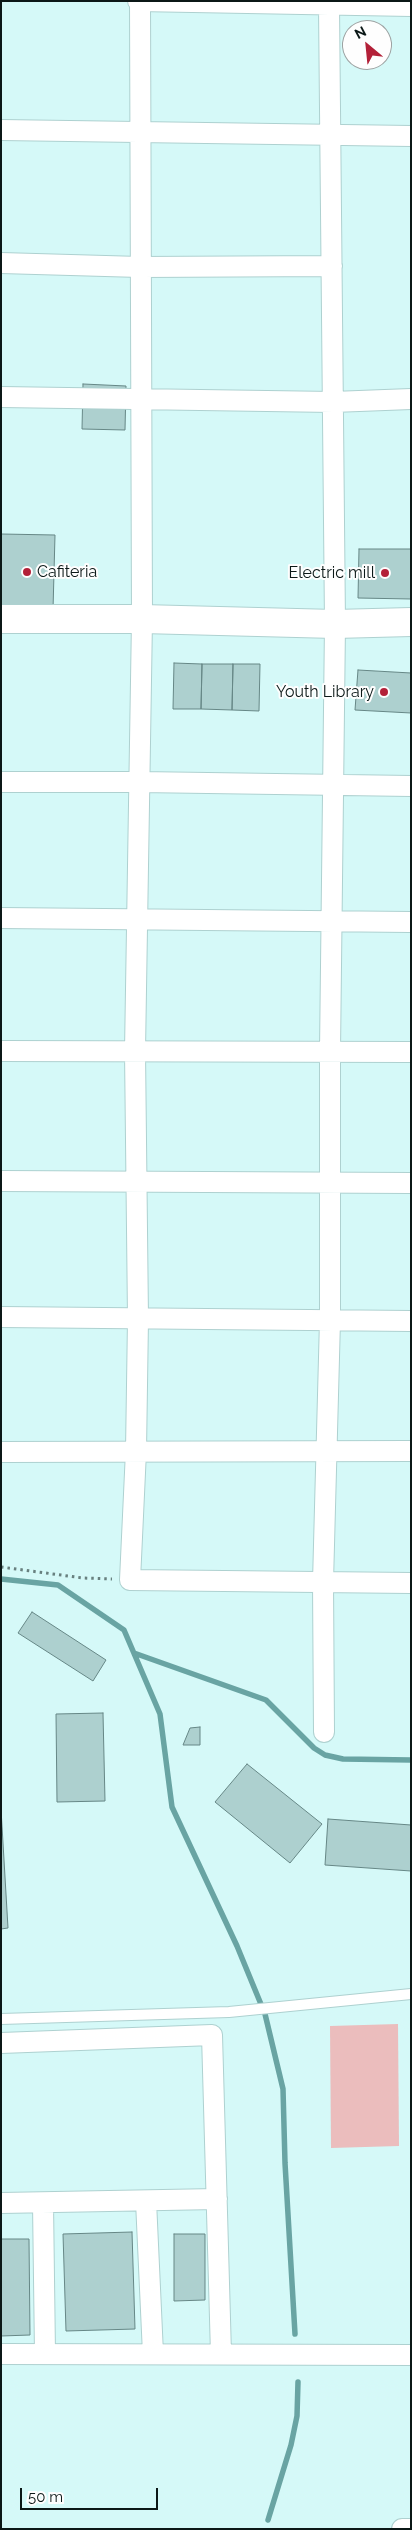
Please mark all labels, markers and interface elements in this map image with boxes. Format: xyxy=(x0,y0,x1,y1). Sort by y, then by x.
north arrow xyxy=(342,20,392,70)
text: N xyxy=(352,23,369,42)
place label: Cafiteria xyxy=(37,562,97,582)
place label: Electric mill xyxy=(289,563,375,583)
marker: Cafiteria xyxy=(21,566,33,578)
marker: Electric mill xyxy=(379,567,391,579)
place label: Youth Library xyxy=(276,682,374,702)
marker: Youth Library xyxy=(378,686,390,698)
scale bar xyxy=(22,2478,160,2510)
text: 50 m xyxy=(28,2488,63,2506)

